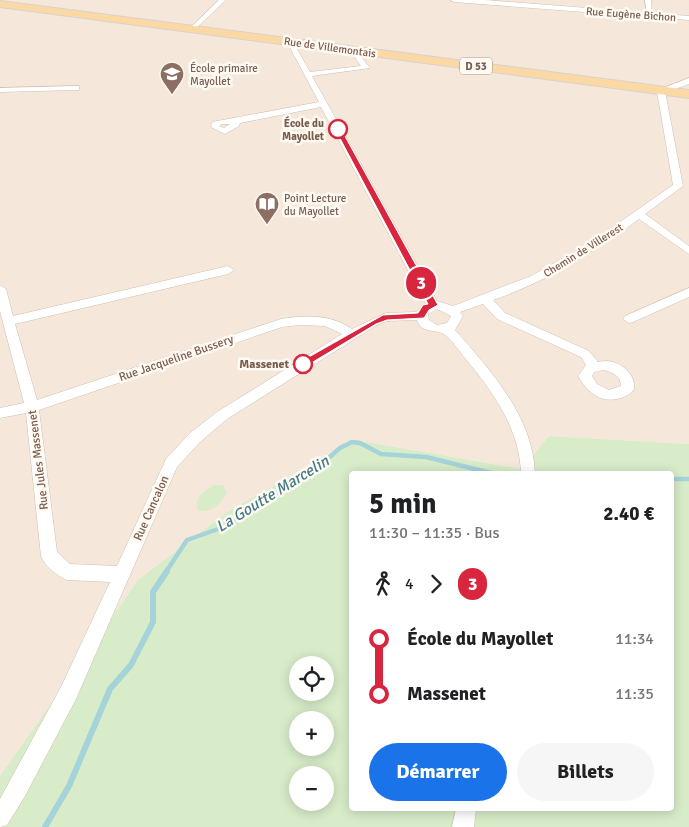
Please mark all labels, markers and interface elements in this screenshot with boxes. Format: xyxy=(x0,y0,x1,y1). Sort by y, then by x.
street label: Rue Eugène Bichon xyxy=(586,5,676,24)
street label: Rue de Villemontais xyxy=(283,35,377,60)
road number: D 53 xyxy=(460,58,492,74)
school or university icon: École primaire Mayollet xyxy=(159,61,185,95)
place label: École primaire Mayollet xyxy=(190,61,258,88)
place label: École du Mayollet xyxy=(282,116,324,143)
marker: École du Mayollet xyxy=(328,119,348,139)
library icon: Point Lecture du Mayollet xyxy=(254,191,280,225)
place label: Point Lecture du Mayollet xyxy=(284,192,346,218)
street label: Chemin de Villerest xyxy=(541,221,625,280)
line badge: 3 xyxy=(405,267,437,299)
text: 3 xyxy=(416,272,426,294)
street label: Rue Jacqueline Bussery xyxy=(117,332,236,385)
marker: Massenet xyxy=(293,354,313,374)
place label: Massenet xyxy=(239,357,290,372)
street label: Rue Jules Massenet xyxy=(25,409,52,511)
water label: La Goutte Marcelin xyxy=(212,450,334,537)
street label: Rue Cancalon xyxy=(130,473,173,543)
text: 5 min xyxy=(369,487,437,521)
text: 2.40 € xyxy=(603,502,654,526)
text: 11:30 – 11:35 · Bus xyxy=(369,523,500,543)
icon: walk xyxy=(369,570,397,598)
icon: forward xyxy=(422,570,450,598)
text: 3 xyxy=(468,573,477,595)
text: 4 xyxy=(405,574,414,594)
text: École du Mayollet xyxy=(407,627,553,651)
text: 11:34 xyxy=(615,629,654,649)
map controls xyxy=(289,656,334,811)
button: locate xyxy=(289,656,334,701)
text: Massenet xyxy=(407,682,486,706)
text: 11:35 xyxy=(615,684,654,704)
button: + xyxy=(289,711,334,756)
button: Démarrer xyxy=(369,743,507,801)
button: Billets xyxy=(517,743,654,801)
button: − xyxy=(289,766,334,811)

